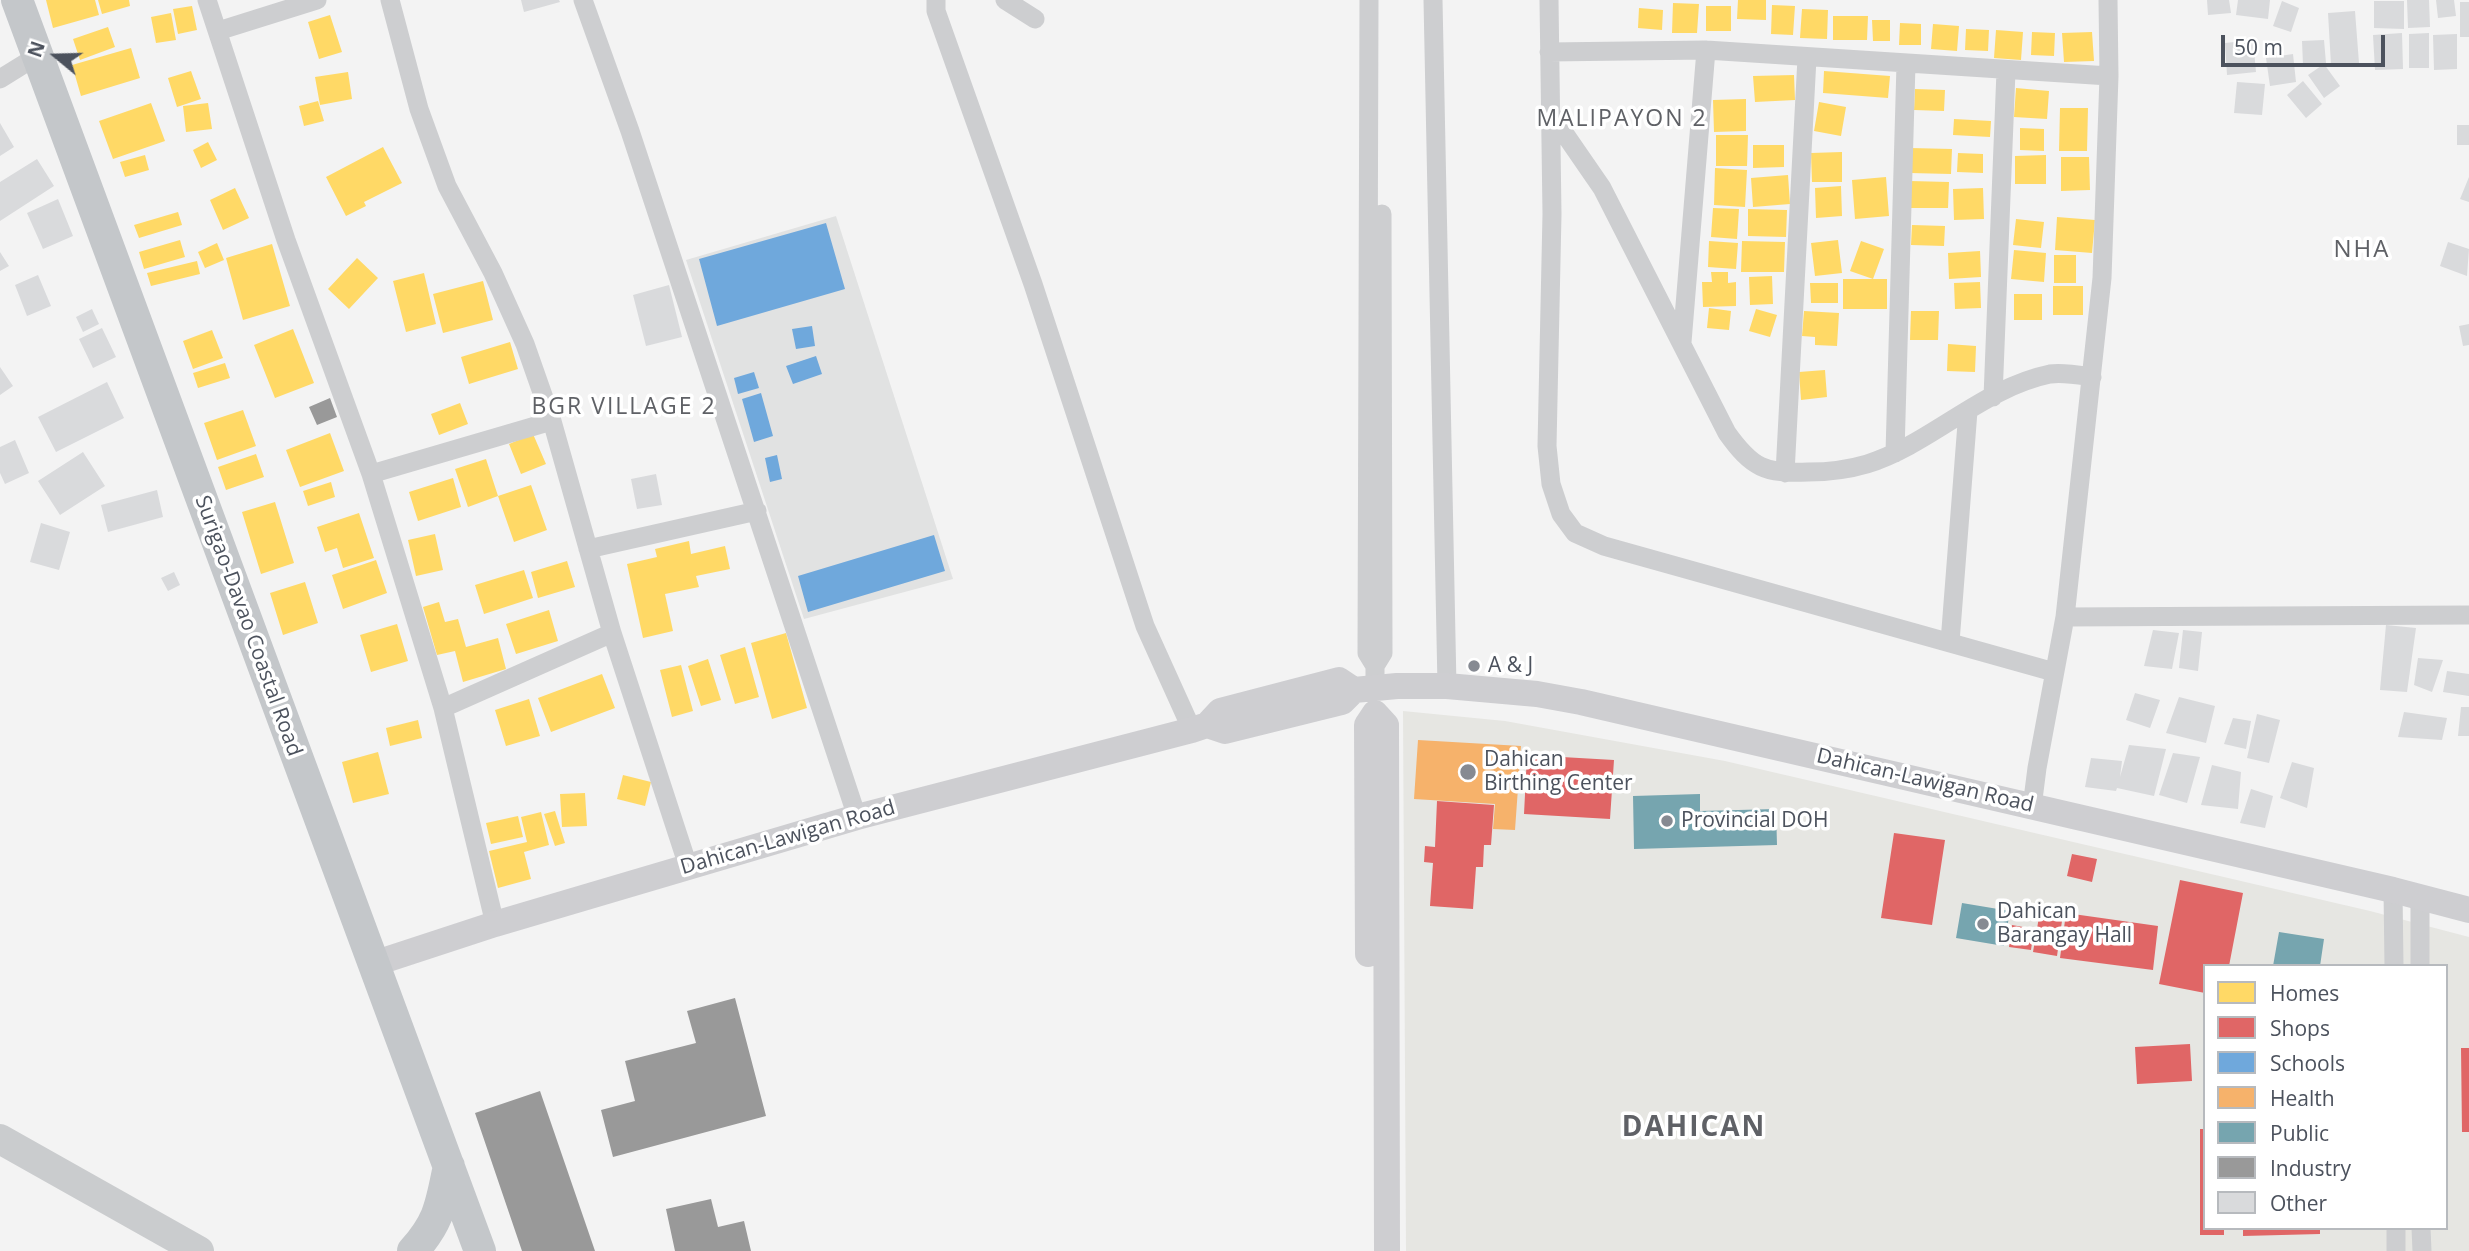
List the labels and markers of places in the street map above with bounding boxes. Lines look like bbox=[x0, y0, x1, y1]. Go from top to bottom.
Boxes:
place label: A & J bbox=[1488, 653, 1533, 679]
marker: A & J bbox=[1466, 658, 1482, 674]
place label: Dahican Birthing Center bbox=[1484, 747, 1633, 797]
marker: Dahican Birthing Center bbox=[1458, 762, 1478, 782]
place label: Provincial DOH bbox=[1681, 808, 1828, 834]
marker: Provincial DOH bbox=[1659, 813, 1675, 829]
place label: Dahican Barangay Hall bbox=[1997, 899, 2132, 949]
marker: Dahican Barangay Hall bbox=[1975, 916, 1991, 932]

